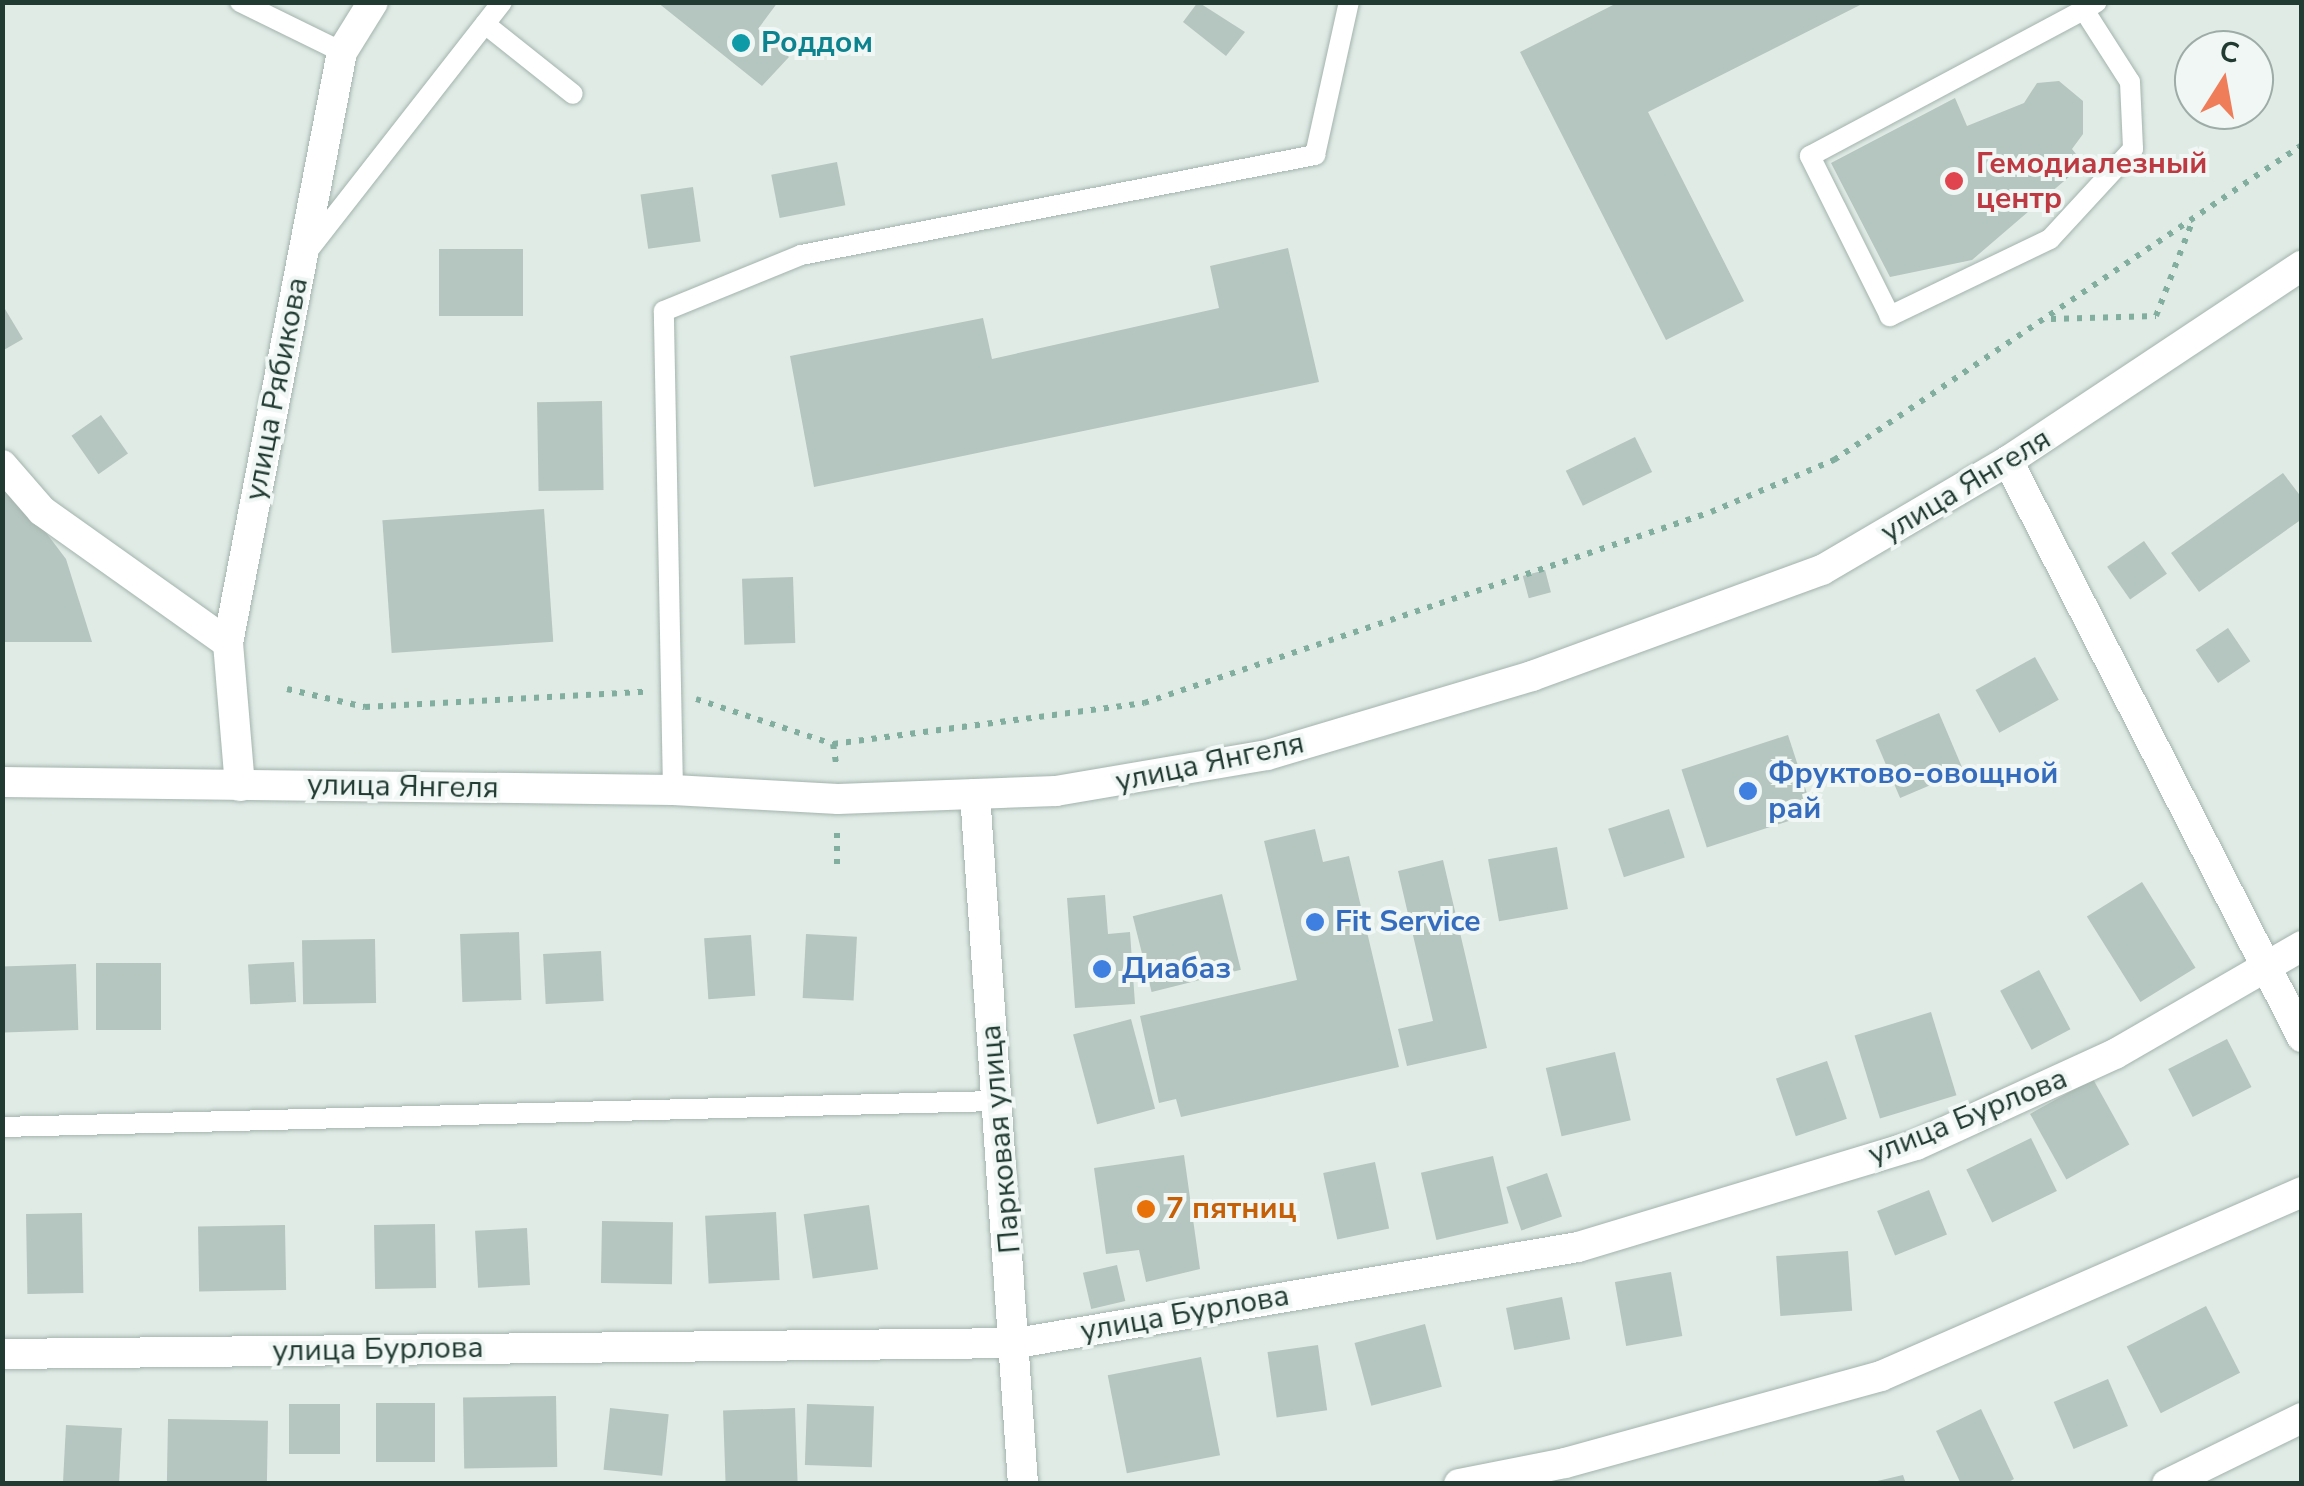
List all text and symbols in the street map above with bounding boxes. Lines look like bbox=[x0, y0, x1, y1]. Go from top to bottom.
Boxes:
place label: Роддом bbox=[761, 25, 873, 61]
north arrow bbox=[2174, 30, 2274, 130]
marker: Роддом bbox=[730, 32, 752, 54]
text: С bbox=[2216, 32, 2242, 73]
place label: Гемодиалезный центр bbox=[1976, 146, 2207, 216]
marker: Гемодиалезный центр bbox=[1941, 168, 1967, 194]
street label: улица Рябикова bbox=[238, 274, 316, 504]
street label: улица Янгеля bbox=[1875, 421, 2057, 551]
street label: улица Янгеля bbox=[1112, 725, 1308, 801]
place label: Фруктово-овощной рай bbox=[1768, 756, 2058, 826]
street label: улица Янгеля bbox=[307, 767, 499, 807]
marker: Фруктово-овощной рай bbox=[1737, 780, 1759, 802]
place label: Fit Service bbox=[1335, 904, 1481, 940]
marker: Fit Service bbox=[1304, 911, 1326, 933]
place label: Диабаз bbox=[1122, 951, 1231, 987]
marker: Диабаз bbox=[1091, 958, 1113, 980]
street label: Парковая улица bbox=[973, 1023, 1029, 1255]
street label: улица Бурлова bbox=[1863, 1061, 2073, 1173]
place label: 7 пятниц bbox=[1166, 1191, 1296, 1227]
marker: 7 пятниц bbox=[1135, 1198, 1157, 1220]
street label: улица Бурлова bbox=[1078, 1278, 1292, 1350]
street label: улица Бурлова bbox=[272, 1330, 484, 1370]

